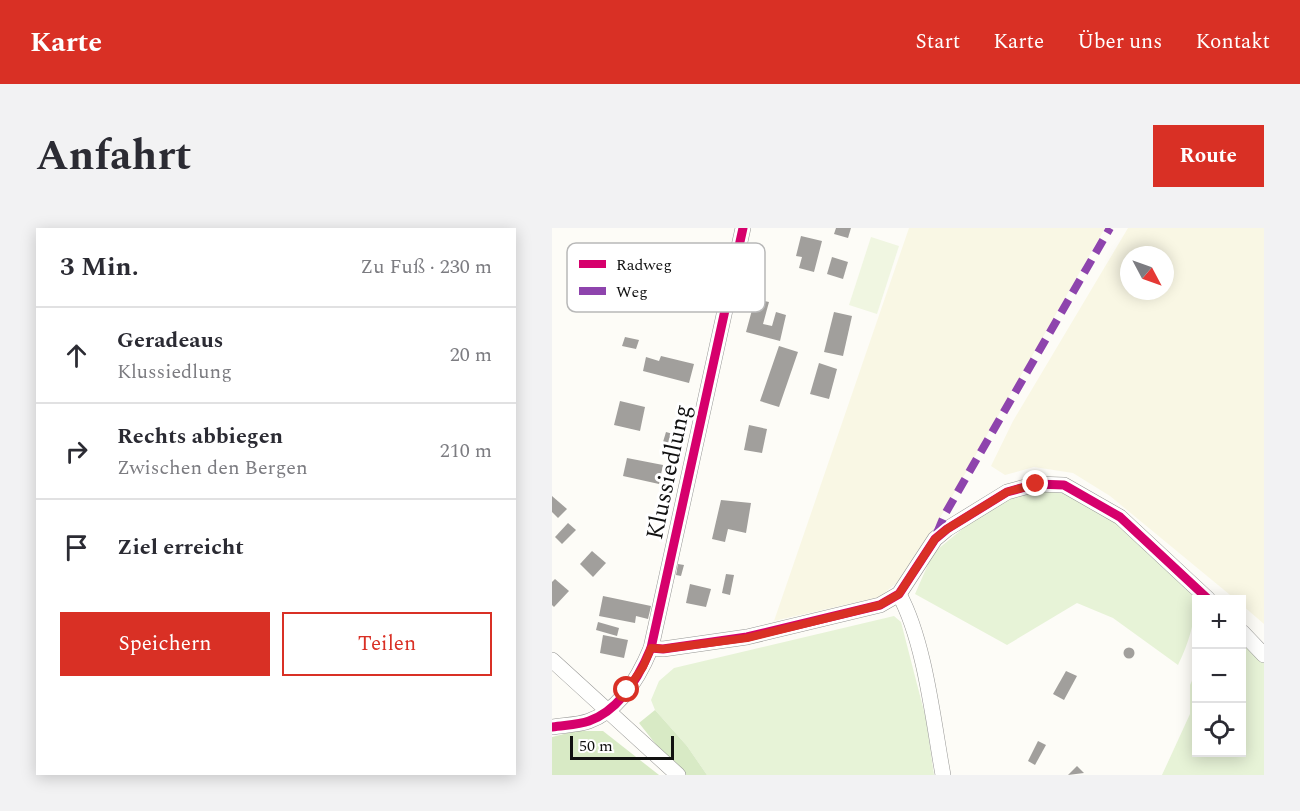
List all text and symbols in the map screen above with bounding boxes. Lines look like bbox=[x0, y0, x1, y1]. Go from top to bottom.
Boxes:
text: Karte bbox=[30, 21, 102, 64]
text: Start bbox=[915, 26, 960, 58]
text: Karte bbox=[993, 26, 1044, 58]
text: Über uns bbox=[1077, 26, 1162, 58]
text: Kontakt bbox=[1195, 26, 1270, 58]
text: Anfahrt bbox=[36, 125, 192, 188]
button: Route bbox=[1153, 125, 1264, 187]
legend bbox=[567, 243, 765, 312]
north arrow bbox=[1120, 246, 1174, 300]
text: 3 Min. bbox=[60, 247, 139, 287]
text: Zu Fuß · 230 m bbox=[360, 252, 492, 282]
text: Radweg bbox=[616, 253, 672, 277]
text: Weg bbox=[616, 280, 648, 304]
text: Geradeaus bbox=[117, 324, 223, 357]
icon: ahead bbox=[60, 339, 93, 372]
text: 20 m bbox=[450, 340, 492, 370]
text: Klussiedlung bbox=[117, 357, 232, 387]
street label: Klussiedlung bbox=[637, 401, 701, 543]
text: Rechts abbiegen bbox=[117, 420, 283, 453]
icon: right bbox=[60, 435, 93, 468]
text: 210 m bbox=[440, 436, 492, 466]
text: Zwischen den Bergen bbox=[117, 453, 308, 483]
route end bbox=[1022, 470, 1048, 496]
icon: arrive bbox=[60, 531, 93, 564]
text: Ziel erreicht bbox=[117, 531, 244, 564]
map controls bbox=[1192, 595, 1246, 757]
button: + bbox=[1192, 595, 1246, 649]
button: Speichern bbox=[60, 612, 270, 676]
button: Teilen bbox=[282, 612, 492, 676]
button: − bbox=[1192, 649, 1246, 703]
route start bbox=[613, 676, 639, 702]
button: locate bbox=[1192, 703, 1246, 757]
scale bar bbox=[570, 733, 674, 760]
text: 50 m bbox=[579, 734, 613, 758]

